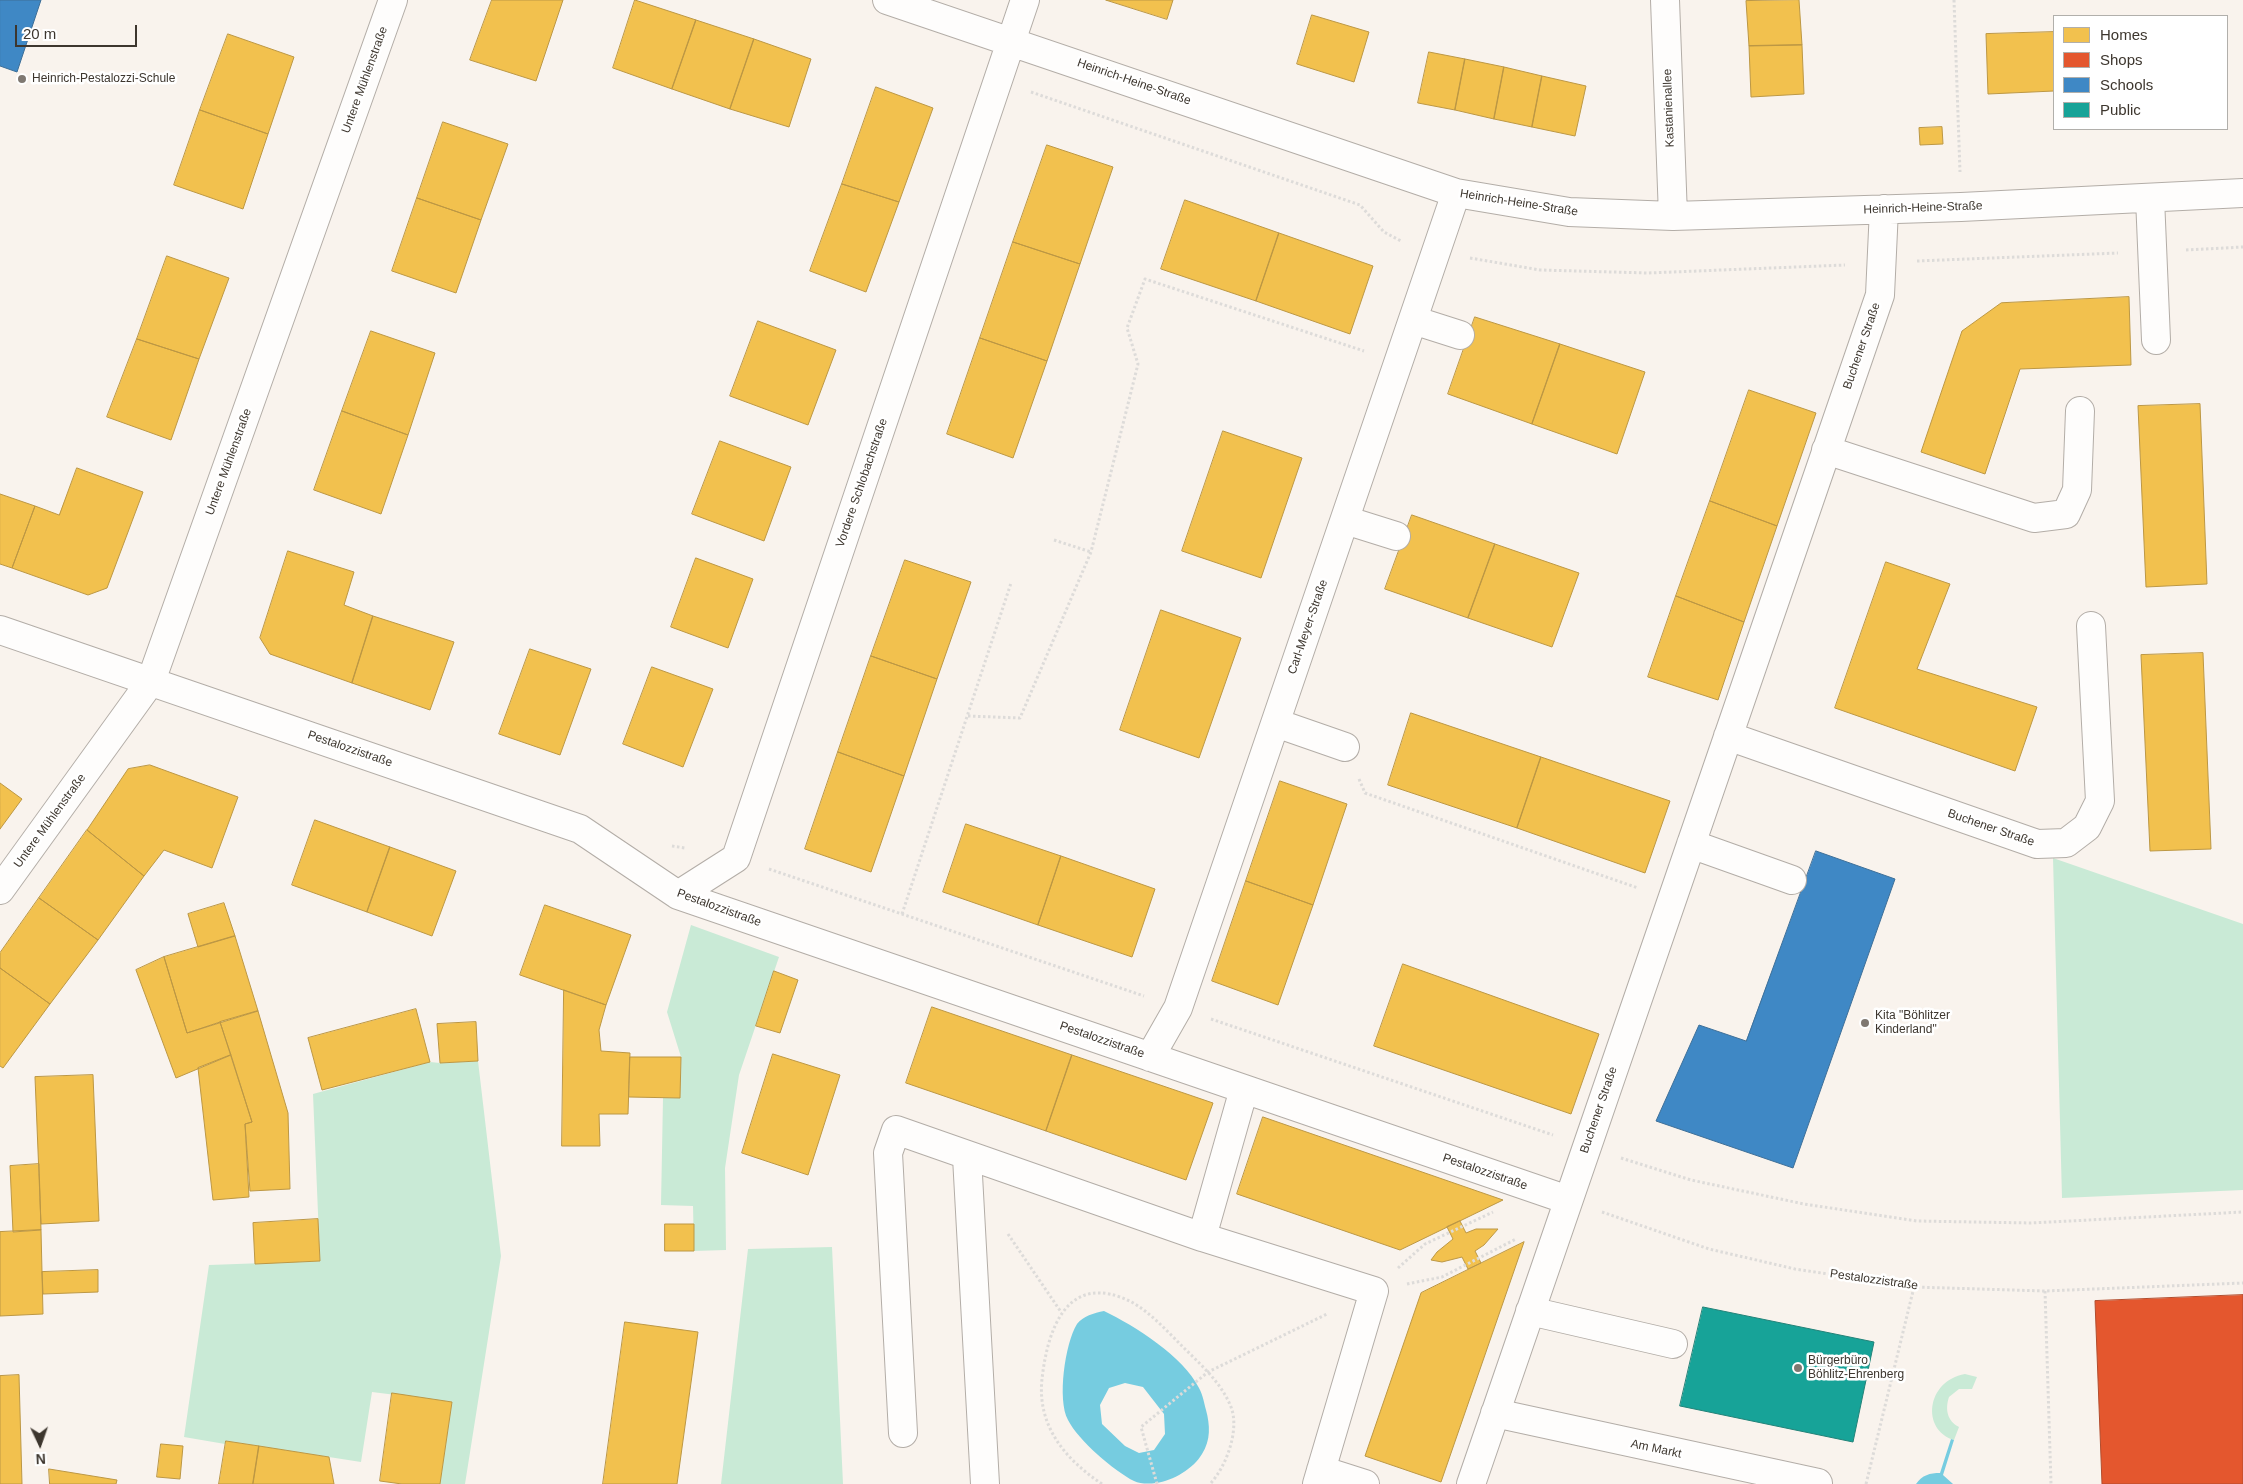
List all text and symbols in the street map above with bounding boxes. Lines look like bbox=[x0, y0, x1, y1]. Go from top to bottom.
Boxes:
scale bar bbox=[18, 15, 140, 47]
legend bbox=[2053, 15, 2228, 130]
text: 20 m bbox=[23, 25, 56, 42]
street label: Untere Mühlenstraße bbox=[339, 25, 391, 135]
text: Homes bbox=[2100, 26, 2148, 43]
text: Shops bbox=[2100, 51, 2143, 68]
street label: Heinrich-Heine-Straße bbox=[1075, 56, 1193, 108]
street label: Kastanienallee bbox=[1660, 68, 1678, 148]
place label: Heinrich-Pestalozzi-Schule bbox=[32, 72, 175, 86]
marker: Heinrich-Pestalozzi-Schule bbox=[16, 73, 28, 85]
text: Schools bbox=[2100, 76, 2153, 93]
text: Public bbox=[2100, 101, 2141, 118]
street label: Heinrich-Heine-Straße bbox=[1459, 187, 1579, 219]
street label: Heinrich-Heine-Straße bbox=[1863, 199, 1983, 217]
street label: Buchener Straße bbox=[1840, 301, 1884, 391]
street label: Untere Mühlenstraße bbox=[203, 407, 255, 517]
street label: Vordere Schlobachstraße bbox=[833, 417, 891, 549]
street label: Carl-Meyer-Straße bbox=[1285, 578, 1331, 676]
street label: Pestalozzistraße bbox=[306, 728, 394, 770]
street label: Untere Mühlenstraße bbox=[11, 771, 89, 871]
street label: Buchener Straße bbox=[1946, 806, 2036, 850]
street label: Pestalozzistraße bbox=[675, 886, 763, 930]
place label: Kita "Böhlitzer Kinderland" bbox=[1875, 1009, 1950, 1037]
marker: Kita "Böhlitzer Kinderland" bbox=[1859, 1017, 1871, 1029]
street label: Pestalozzistraße bbox=[1058, 1019, 1146, 1061]
street label: Buchener Straße bbox=[1577, 1065, 1621, 1155]
street label: Pestalozzistraße bbox=[1441, 1151, 1529, 1193]
street label: Pestalozzistraße bbox=[1829, 1267, 1919, 1293]
place label: Bürgerbüro Böhlitz-Ehrenberg bbox=[1808, 1354, 1904, 1382]
marker: Bürgerbüro Böhlitz-Ehrenberg bbox=[1792, 1362, 1804, 1374]
north arrow bbox=[15, 1419, 65, 1469]
street label: Am Markt bbox=[1629, 1437, 1683, 1461]
text: N bbox=[35, 1451, 46, 1467]

